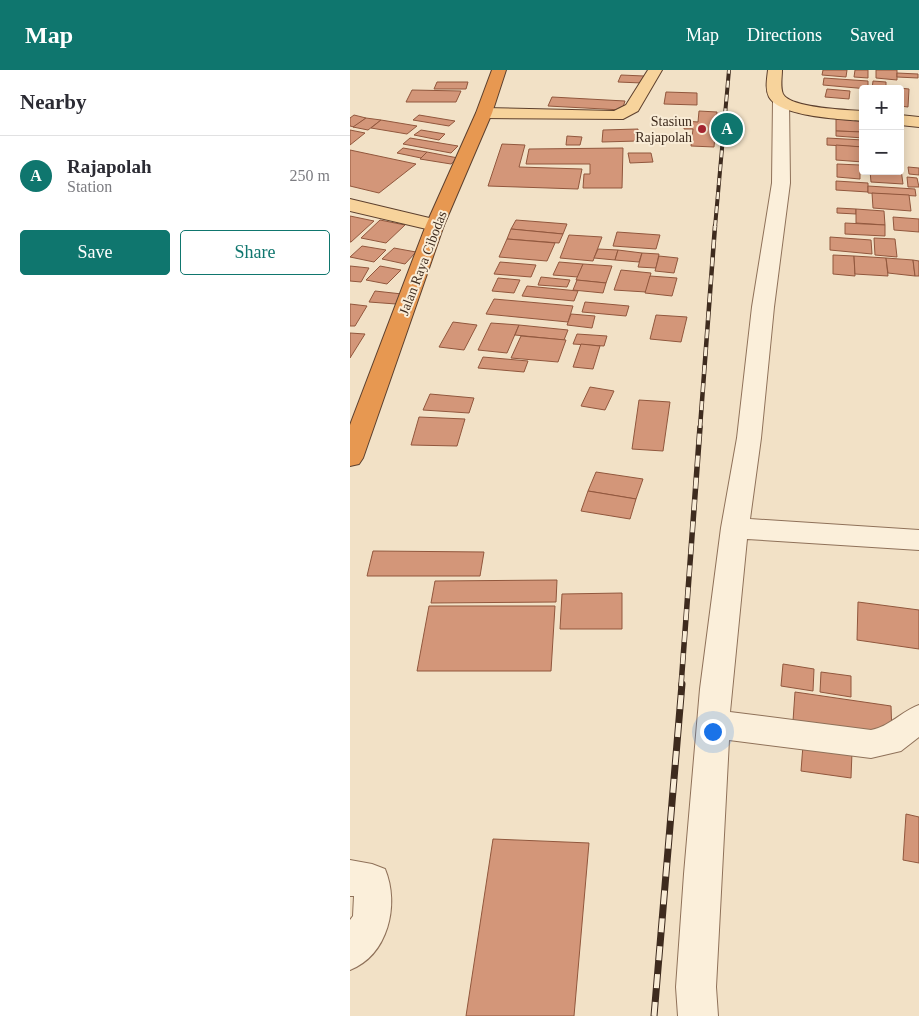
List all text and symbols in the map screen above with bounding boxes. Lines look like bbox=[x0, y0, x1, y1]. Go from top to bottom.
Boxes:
text: Map bbox=[25, 22, 73, 48]
text: Map bbox=[686, 25, 719, 45]
text: Directions bbox=[747, 25, 822, 45]
text: Saved bbox=[850, 25, 894, 45]
map controls bbox=[859, 85, 904, 175]
button: + bbox=[859, 85, 904, 130]
text: Nearby bbox=[20, 90, 87, 114]
pin: A bbox=[711, 110, 743, 148]
place label: Stasiun Rajapolah bbox=[635, 114, 692, 145]
marker: Stasiun Rajapolah bbox=[696, 123, 708, 135]
button: − bbox=[859, 130, 904, 175]
text: Rajapolah bbox=[67, 156, 151, 177]
text: A bbox=[30, 167, 42, 184]
text: 250 m bbox=[290, 167, 330, 184]
text: Station bbox=[67, 178, 112, 195]
street label: Jalan Raya Cibodas bbox=[396, 209, 450, 317]
button: Save bbox=[20, 230, 170, 275]
button: Share bbox=[180, 230, 330, 275]
your location bbox=[700, 719, 726, 745]

